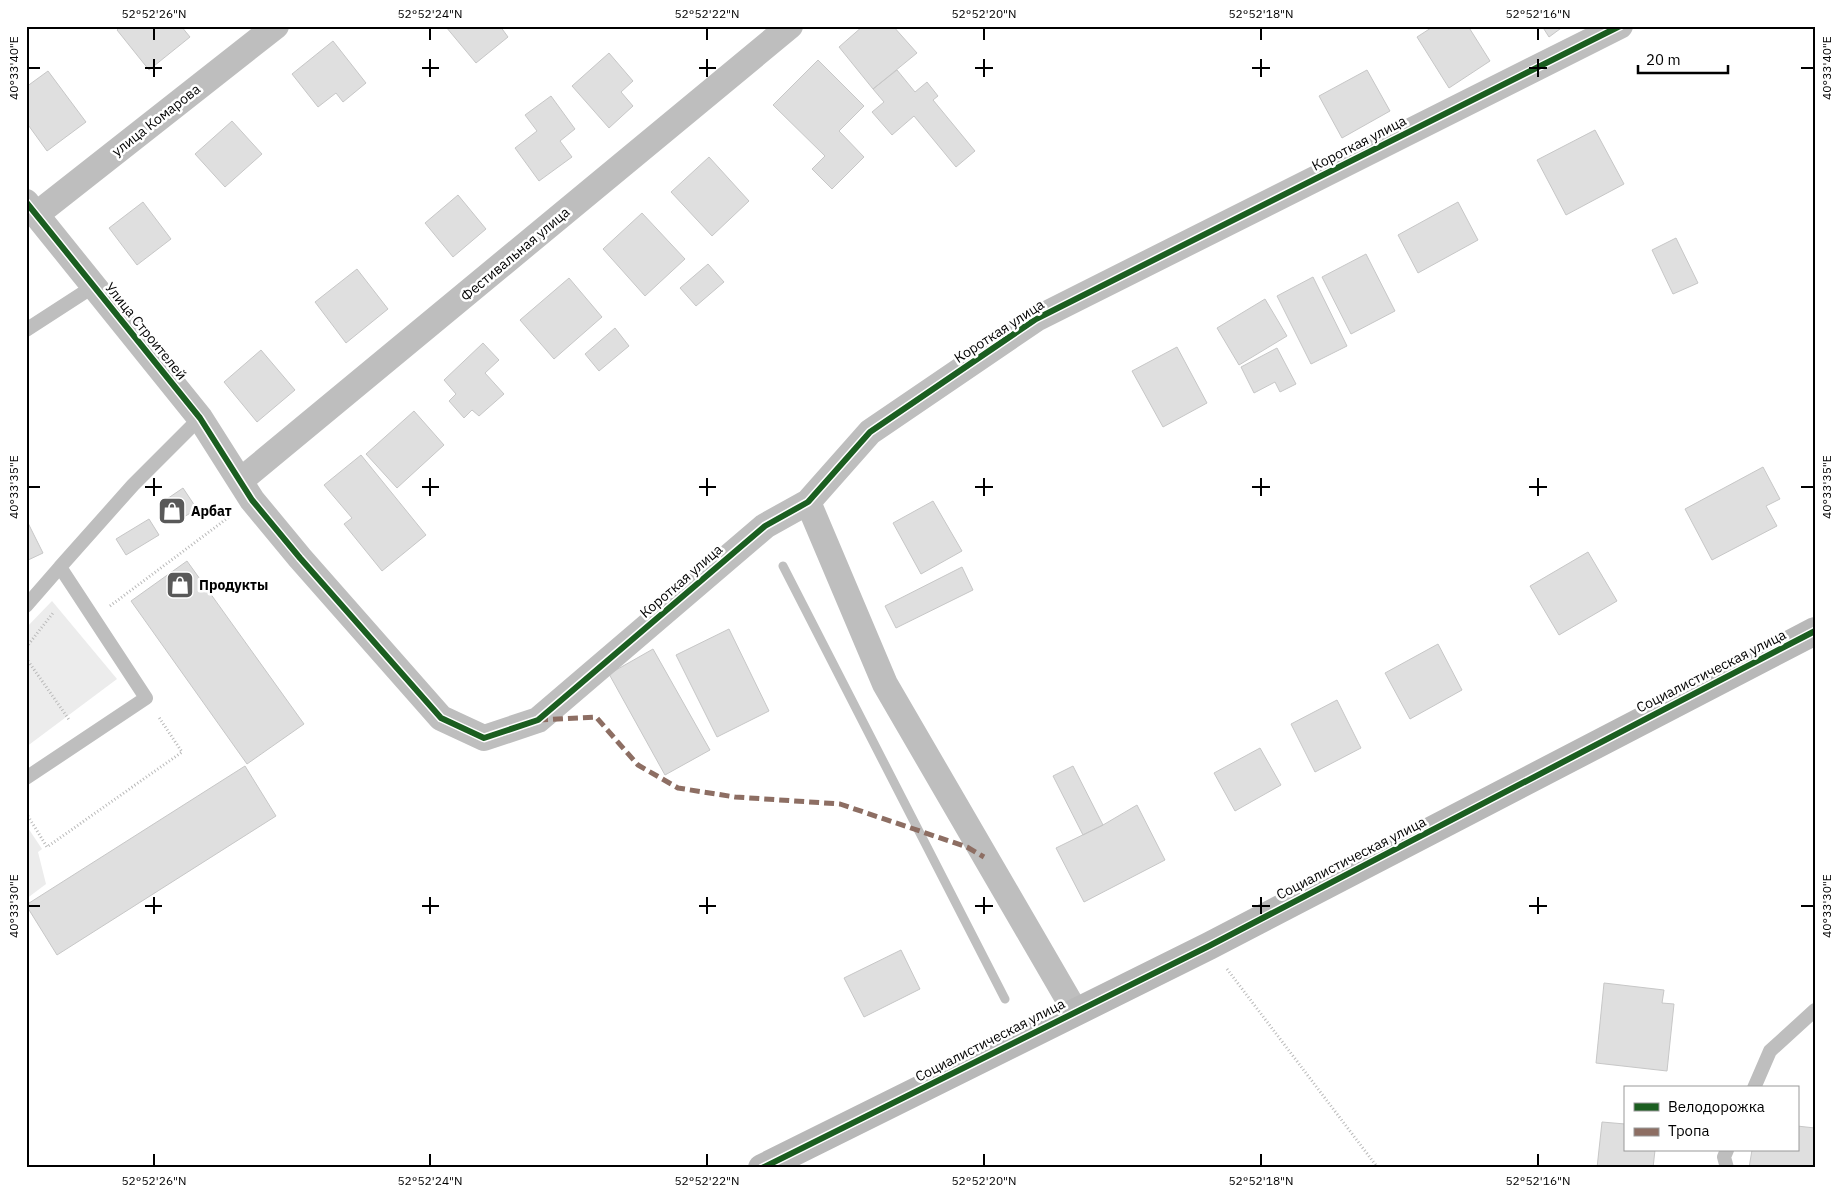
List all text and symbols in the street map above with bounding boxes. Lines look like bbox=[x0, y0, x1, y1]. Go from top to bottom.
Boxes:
text: 52°52'26"N bbox=[121, 6, 187, 21]
text: 52°52'24"N bbox=[397, 6, 463, 21]
text: 52°52'22"N bbox=[674, 6, 740, 21]
text: 52°52'20"N bbox=[951, 6, 1017, 21]
text: 52°52'18"N bbox=[1228, 6, 1294, 21]
text: 52°52'16"N bbox=[1505, 6, 1571, 21]
text: 40°33'40"E bbox=[6, 36, 21, 100]
text: 40°33'40"E bbox=[1819, 36, 1834, 100]
scale bar bbox=[1638, 42, 1728, 74]
text: 20 m bbox=[1646, 50, 1681, 69]
street label: улица Комарова bbox=[108, 80, 204, 160]
street label: Короткая улица bbox=[1309, 111, 1410, 175]
street label: Фестивальная улица bbox=[457, 203, 574, 305]
street label: Улица Строителей bbox=[101, 279, 191, 383]
street label: Короткая улица bbox=[951, 295, 1048, 367]
text: 40°33'35"E bbox=[6, 455, 21, 519]
text: 40°33'35"E bbox=[1819, 455, 1834, 519]
shop icon: Арбат bbox=[157, 496, 187, 526]
place label: Арбат bbox=[191, 502, 232, 520]
street label: Короткая улица bbox=[636, 540, 726, 622]
shop icon: Продукты bbox=[165, 570, 195, 600]
place label: Продукты bbox=[199, 576, 268, 594]
street label: Социалистическая улица bbox=[1633, 625, 1789, 717]
street label: Социалистическая улица bbox=[1273, 812, 1429, 904]
text: 40°33'30"E bbox=[6, 874, 21, 938]
text: 40°33'30"E bbox=[1819, 874, 1834, 938]
street label: Социалистическая улица bbox=[912, 994, 1068, 1086]
legend bbox=[1624, 1086, 1798, 1152]
text: Велодорожка bbox=[1668, 1097, 1765, 1116]
text: Тропа bbox=[1668, 1121, 1710, 1140]
text: 52°52'26"N bbox=[121, 1173, 187, 1188]
text: 52°52'24"N bbox=[397, 1173, 463, 1188]
text: 52°52'22"N bbox=[674, 1173, 740, 1188]
text: 52°52'20"N bbox=[951, 1173, 1017, 1188]
text: 52°52'18"N bbox=[1228, 1173, 1294, 1188]
text: 52°52'16"N bbox=[1505, 1173, 1571, 1188]

